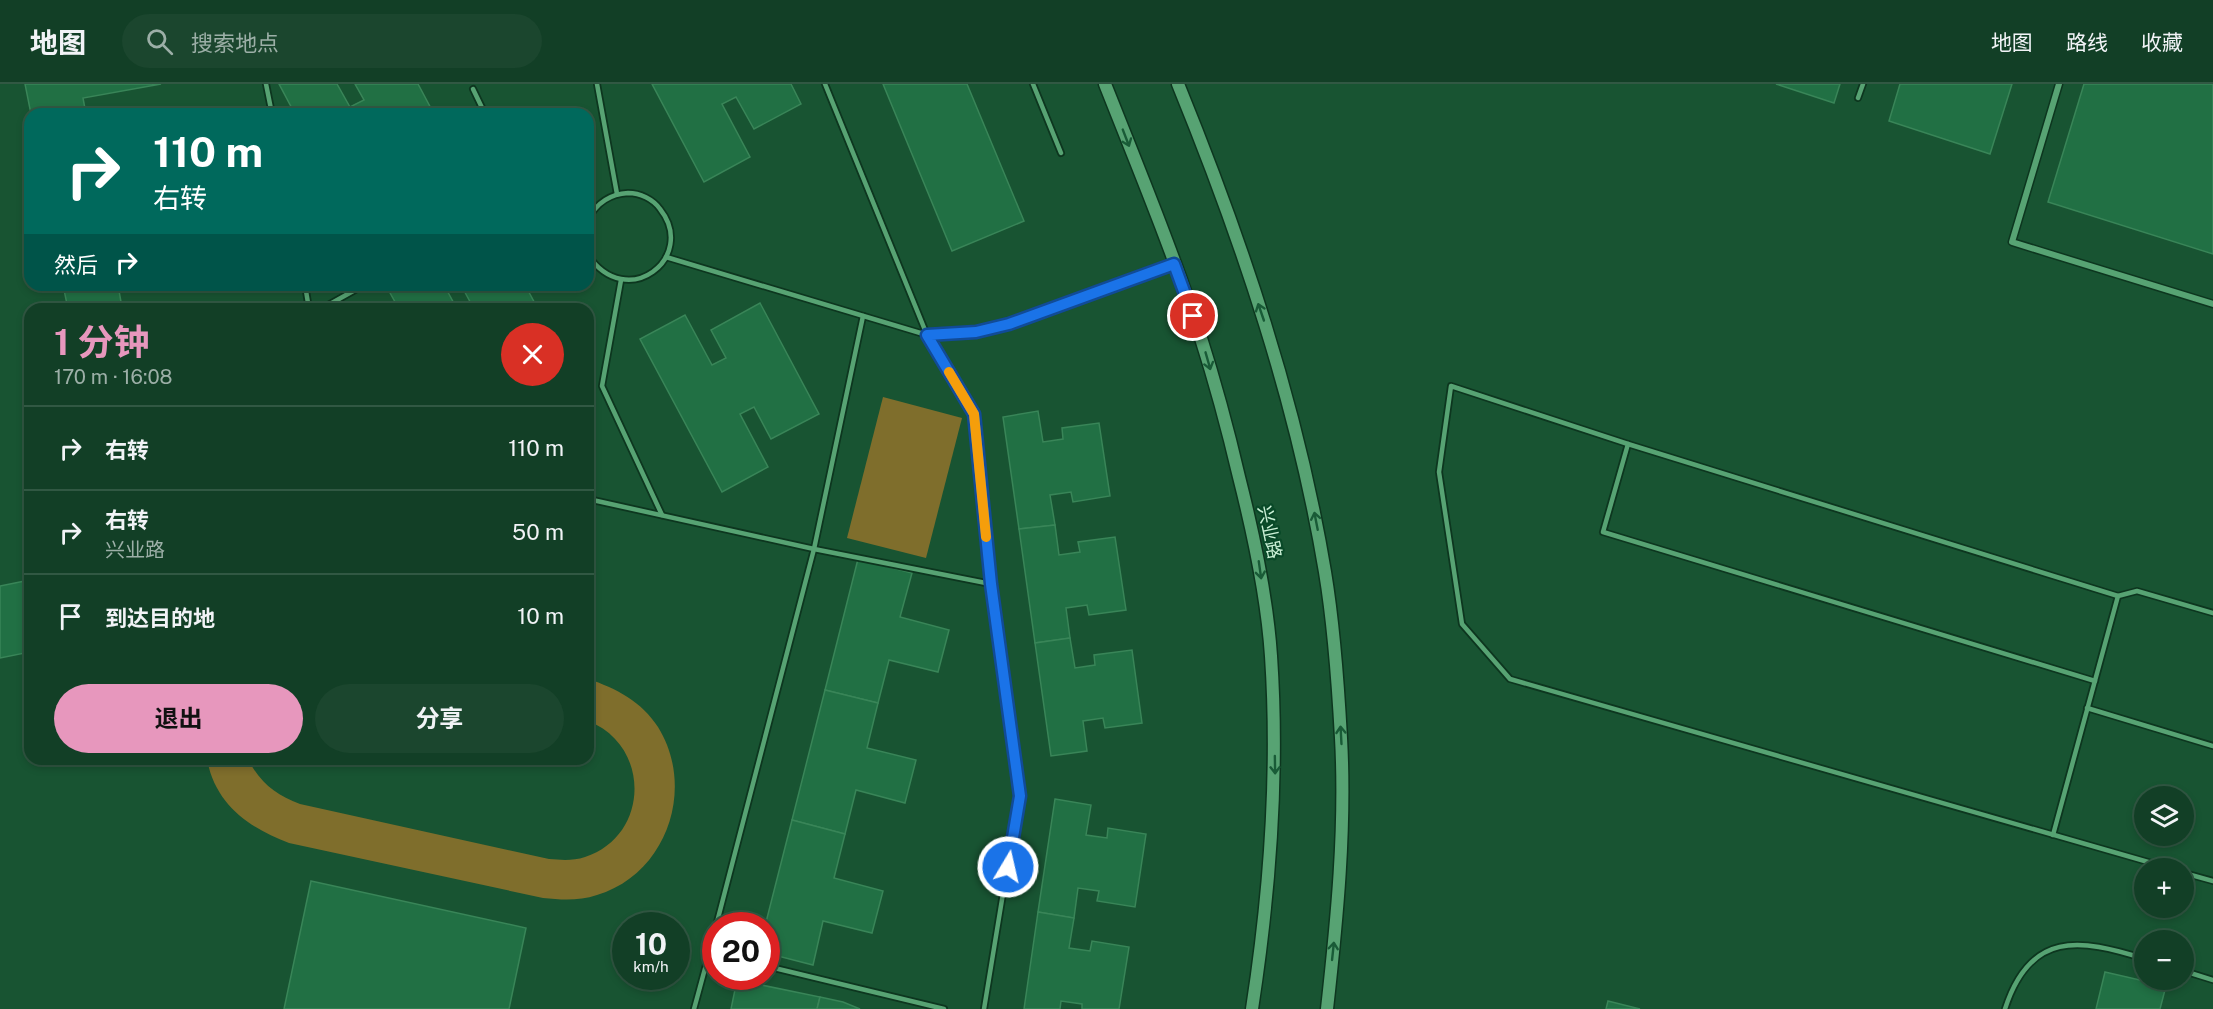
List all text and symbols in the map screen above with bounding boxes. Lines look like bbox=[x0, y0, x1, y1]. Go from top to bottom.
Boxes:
search box bbox=[122, 14, 542, 68]
icon: search bbox=[143, 25, 176, 58]
text: 地图 bbox=[30, 26, 86, 59]
text: 搜索地点 bbox=[191, 30, 279, 56]
text: 地图 bbox=[1991, 30, 2033, 55]
text: 路线 bbox=[2066, 30, 2108, 55]
text: 收藏 bbox=[2141, 30, 2183, 55]
text: 110 m bbox=[153, 127, 263, 176]
one-way arrow bbox=[1122, 129, 1133, 147]
icon: right bbox=[54, 132, 132, 210]
text: 右转 bbox=[153, 182, 207, 214]
icon: right bbox=[110, 246, 143, 279]
text: 然后 bbox=[54, 252, 98, 278]
pin bbox=[1167, 290, 1218, 341]
icon: arrive bbox=[1176, 299, 1209, 332]
one-way arrow bbox=[1255, 303, 1266, 322]
text: 1 分钟 bbox=[54, 321, 150, 363]
button: close bbox=[501, 323, 564, 386]
one-way arrow bbox=[1203, 351, 1214, 370]
text: 170 m · 16:08 bbox=[54, 365, 173, 389]
icon: right bbox=[54, 432, 87, 465]
text: 110 m bbox=[508, 435, 564, 461]
text: 右转 bbox=[105, 437, 149, 463]
street label: 兴业路 bbox=[1254, 503, 1286, 561]
text: 右转 bbox=[105, 507, 149, 533]
one-way arrow bbox=[1310, 511, 1321, 531]
icon: right bbox=[54, 516, 87, 549]
text: 50 m bbox=[512, 519, 564, 545]
text: 兴业路 bbox=[105, 538, 165, 562]
one-way arrow bbox=[1254, 560, 1265, 580]
icon: arrive bbox=[54, 600, 87, 633]
text: 10 m bbox=[517, 603, 564, 629]
text: 到达目的地 bbox=[105, 605, 215, 631]
button: 退出 bbox=[54, 684, 303, 753]
button: 分享 bbox=[315, 684, 564, 753]
one-way arrow bbox=[1335, 726, 1346, 746]
one-way arrow bbox=[1269, 754, 1281, 774]
map controls bbox=[2134, 786, 2194, 990]
button: layers bbox=[2134, 786, 2194, 846]
position arrow bbox=[976, 835, 1040, 899]
button: + bbox=[2134, 858, 2194, 918]
speed limit sign: 20 bbox=[702, 912, 780, 990]
text: 10 bbox=[635, 926, 667, 962]
button: − bbox=[2134, 930, 2194, 990]
one-way arrow bbox=[1328, 941, 1339, 961]
text: km/h bbox=[633, 958, 669, 975]

